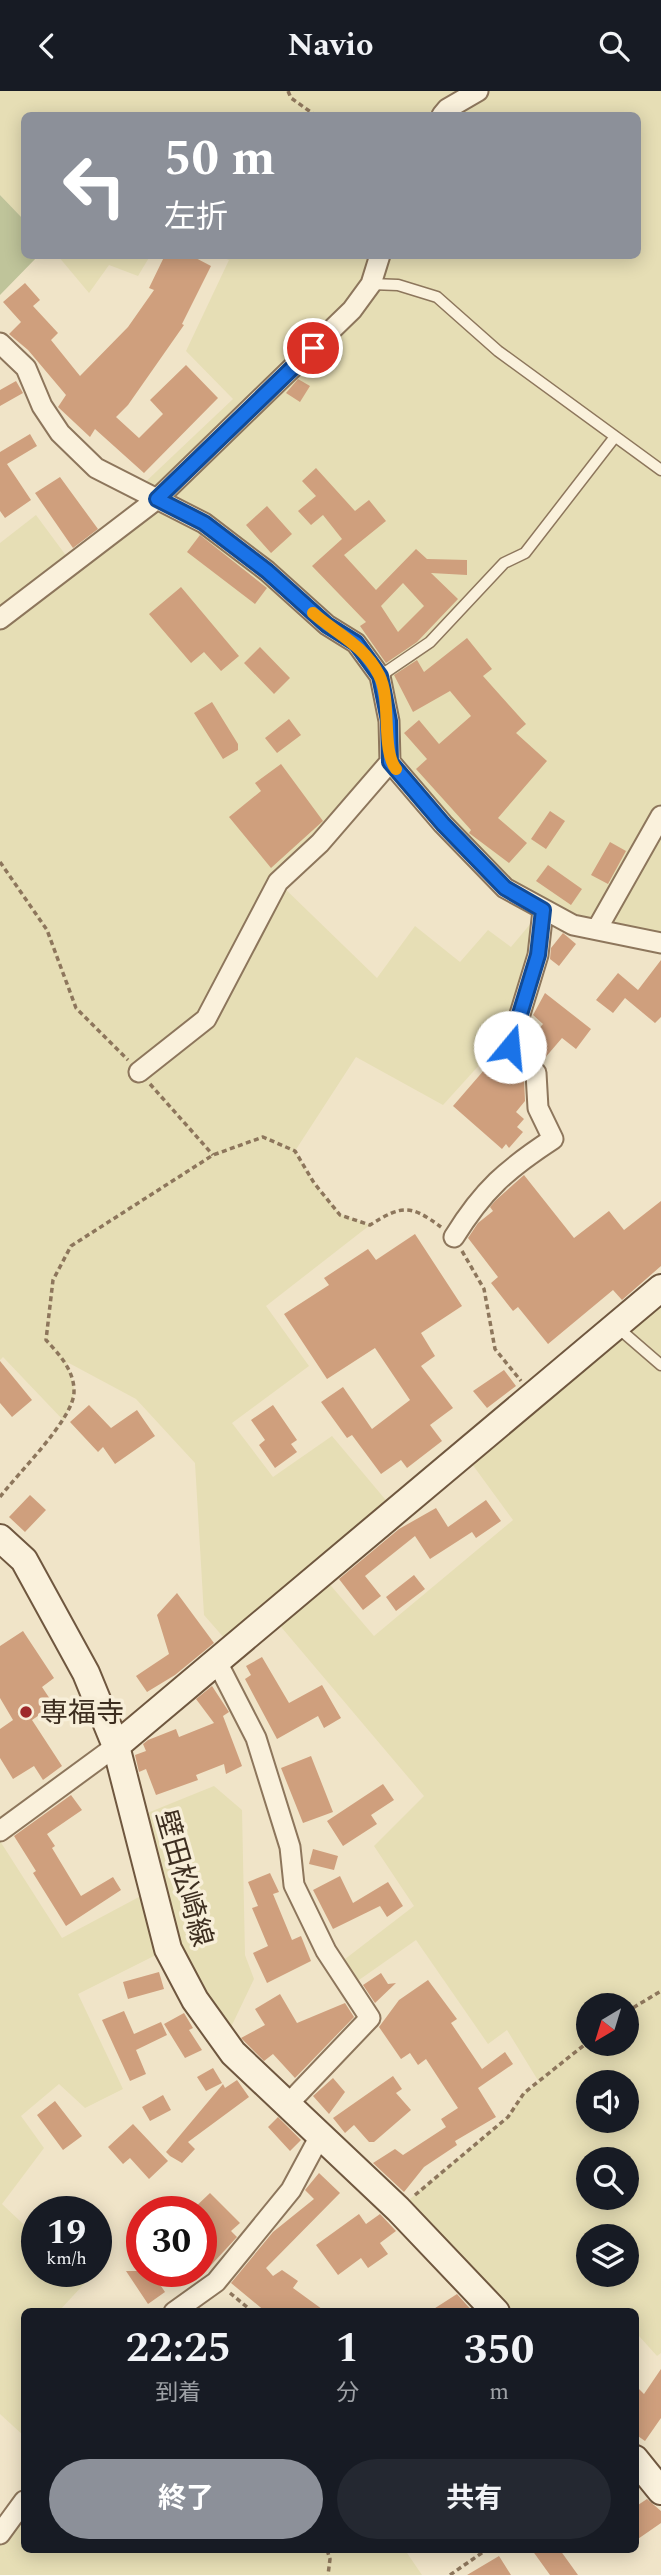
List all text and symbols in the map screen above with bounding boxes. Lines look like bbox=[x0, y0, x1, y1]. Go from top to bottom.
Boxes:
text: Navio bbox=[287, 21, 374, 70]
icon: back bbox=[28, 27, 66, 65]
icon: search bbox=[595, 27, 633, 65]
text: 50 m bbox=[164, 122, 275, 197]
icon: left bbox=[49, 140, 140, 231]
text: 左折 bbox=[164, 193, 228, 242]
pin bbox=[283, 318, 343, 378]
icon: arrive bbox=[294, 329, 332, 367]
position arrow bbox=[473, 1010, 547, 1084]
place label: 専福寺 bbox=[40, 1692, 124, 1735]
marker: 専福寺 bbox=[18, 1704, 34, 1720]
street label: 壁田松崎線 bbox=[144, 1805, 224, 1952]
north arrow bbox=[576, 1993, 639, 2056]
map controls bbox=[576, 1993, 639, 2287]
button: sound bbox=[576, 2070, 639, 2133]
button: search bbox=[576, 2147, 639, 2210]
speed limit sign: 30 bbox=[126, 2196, 217, 2287]
text: 19 bbox=[47, 2206, 86, 2259]
button: layers bbox=[576, 2224, 639, 2287]
text: km/h bbox=[46, 2245, 87, 2272]
text: 22:25 bbox=[126, 2317, 231, 2380]
text: 1 bbox=[336, 2317, 359, 2380]
text: 350 bbox=[464, 2319, 534, 2382]
text: m bbox=[489, 2375, 509, 2410]
text: 到着 bbox=[155, 2376, 201, 2411]
text: 分 bbox=[336, 2376, 359, 2411]
button: 終了 bbox=[49, 2459, 323, 2539]
button: 共有 bbox=[337, 2459, 611, 2539]

